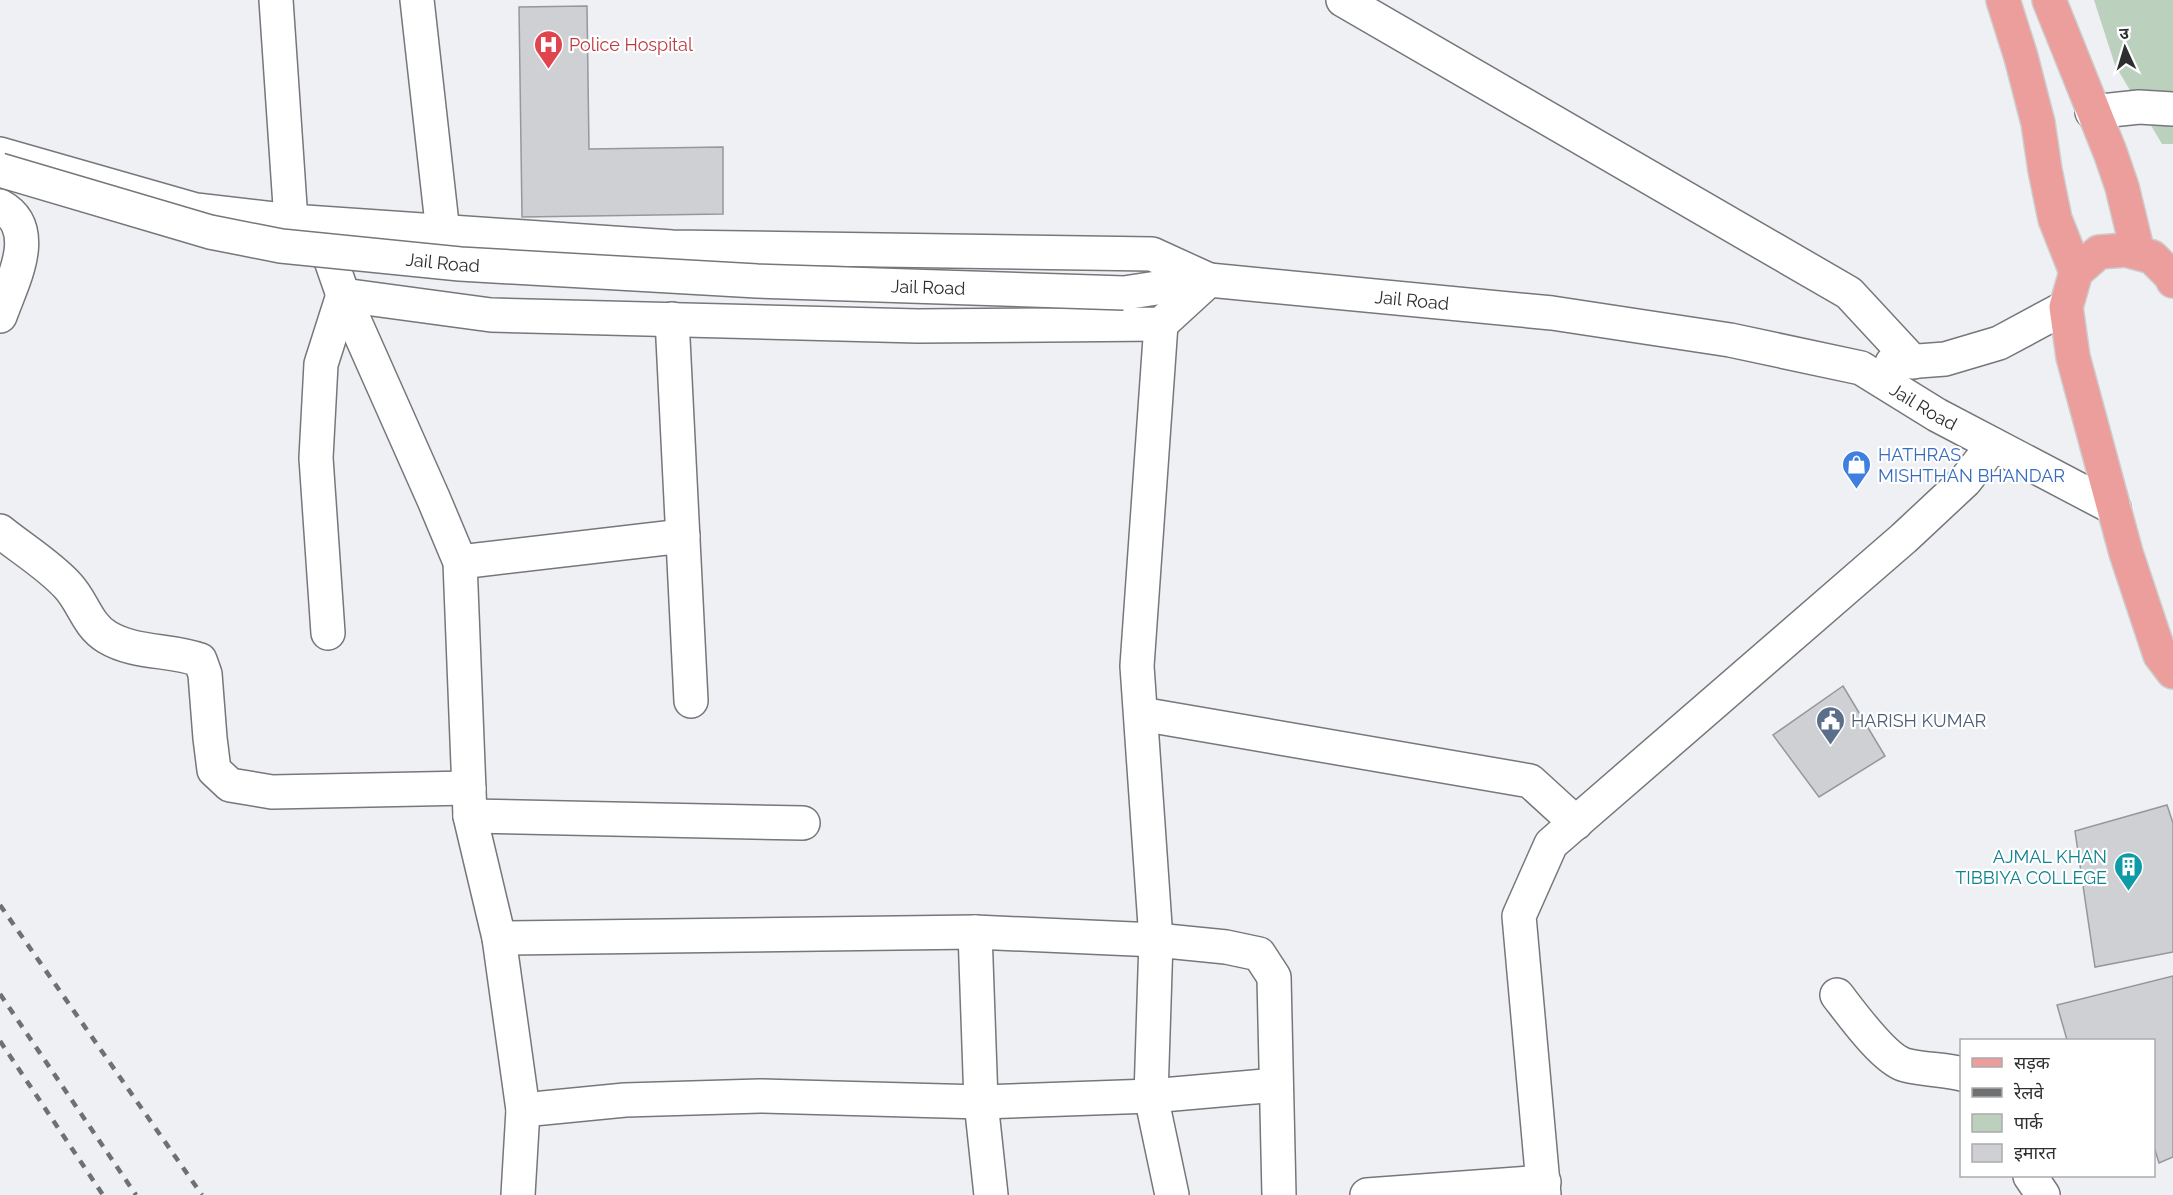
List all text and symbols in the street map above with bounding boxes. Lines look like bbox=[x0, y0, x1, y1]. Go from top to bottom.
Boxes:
north arrow bbox=[2095, 18, 2155, 78]
text: उ bbox=[2119, 24, 2130, 43]
hospital icon: Police Hospital bbox=[532, 28, 564, 70]
place label: Police Hospital bbox=[569, 34, 693, 55]
street label: Jail Road bbox=[405, 248, 481, 276]
street label: Jail Road bbox=[891, 275, 966, 298]
street label: Jail Road bbox=[1374, 286, 1450, 314]
street label: Jail Road bbox=[1886, 378, 1961, 434]
place label: HATHRAS MISHTHAN BHANDAR bbox=[1878, 444, 2065, 486]
shop icon: HATHRAS MISHTHAN BHANDAR bbox=[1841, 448, 1873, 490]
public building icon: HARISH KUMAR bbox=[1814, 704, 1846, 746]
place label: HARISH KUMAR bbox=[1851, 710, 1987, 731]
place label: AJMAL KHAN TIBBIYA COLLEGE bbox=[1955, 846, 2107, 888]
building icon: AJMAL KHAN TIBBIYA COLLEGE bbox=[2112, 850, 2144, 892]
legend bbox=[1960, 1039, 2155, 1177]
text: सड़क bbox=[2014, 1052, 2051, 1073]
text: रेलवे bbox=[2013, 1082, 2045, 1103]
text: पार्क bbox=[2014, 1112, 2044, 1133]
text: इमारत bbox=[2014, 1142, 2057, 1163]

